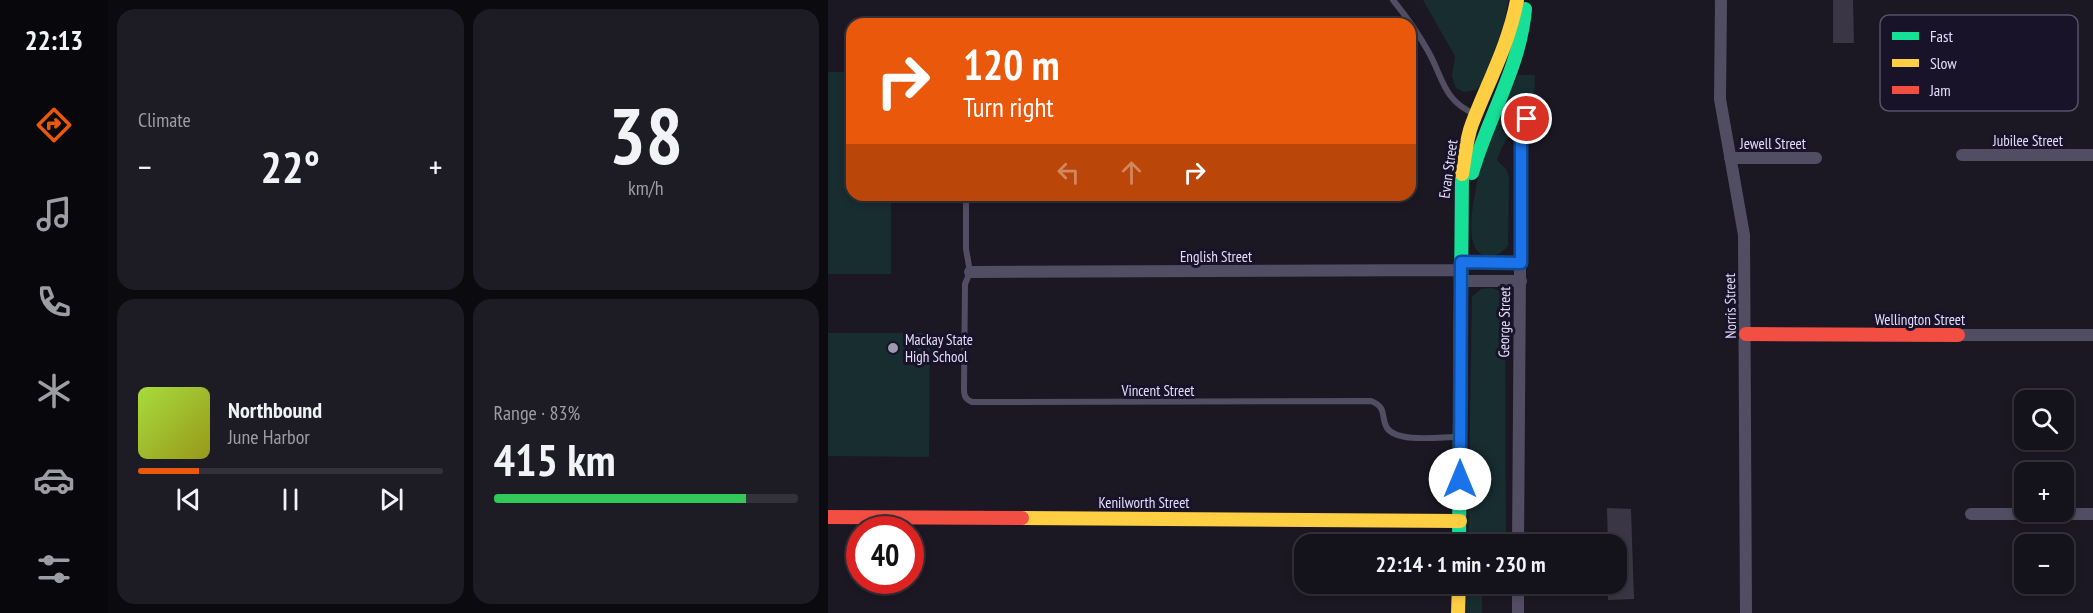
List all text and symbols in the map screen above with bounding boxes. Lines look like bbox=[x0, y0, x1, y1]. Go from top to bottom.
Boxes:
legend bbox=[1880, 15, 2078, 111]
text: 22:13 bbox=[25, 23, 83, 57]
text: Fast bbox=[1930, 26, 1953, 46]
text: 120 m bbox=[963, 37, 1060, 92]
icon: right bbox=[864, 42, 942, 120]
text: Slow bbox=[1930, 53, 1957, 73]
text: Jam bbox=[1929, 80, 1951, 100]
text: 38 bbox=[608, 85, 683, 186]
text: Turn right bbox=[963, 90, 1054, 124]
pin bbox=[1501, 93, 1552, 144]
icon: arrive bbox=[1510, 102, 1543, 135]
icon: directions bbox=[33, 104, 75, 146]
text: Climate bbox=[138, 107, 191, 133]
street label: Jubilee Street bbox=[1992, 131, 2063, 150]
street label: Jewell Street bbox=[1739, 134, 1806, 153]
text: 22° bbox=[261, 137, 320, 195]
street label: Evan Street bbox=[1434, 138, 1462, 200]
text: − bbox=[138, 145, 152, 188]
text: + bbox=[429, 145, 443, 188]
icon: left bbox=[1052, 156, 1085, 189]
icon: ahead bbox=[1115, 156, 1148, 189]
icon: right bbox=[1178, 156, 1211, 189]
text: km/h bbox=[628, 175, 663, 201]
icon: music bbox=[33, 193, 75, 235]
street label: English Street bbox=[1180, 247, 1252, 266]
street label: Norris Street bbox=[1720, 273, 1740, 339]
icon: phone bbox=[33, 281, 75, 323]
street label: George Street bbox=[1494, 286, 1514, 358]
street label: Wellington Street bbox=[1875, 310, 1965, 329]
place label: Mackay State High School bbox=[905, 330, 973, 366]
marker: Mackay State High School bbox=[886, 341, 900, 355]
icon: climate bbox=[33, 370, 75, 412]
street label: Vincent Street bbox=[1120, 381, 1195, 400]
map controls bbox=[2014, 390, 2074, 594]
button: search bbox=[2014, 390, 2074, 450]
text: Northbound bbox=[228, 396, 322, 424]
text: Range · 83% bbox=[494, 400, 580, 426]
text: June Harbor bbox=[228, 424, 310, 450]
text: 415 km bbox=[494, 430, 616, 488]
position arrow bbox=[1428, 447, 1492, 511]
icon: car bbox=[33, 459, 75, 501]
button: + bbox=[2014, 462, 2074, 522]
icon: previous bbox=[172, 483, 205, 516]
icon: pause bbox=[274, 483, 307, 516]
icon: next bbox=[375, 483, 408, 516]
street label: Kenilworth Street bbox=[1099, 493, 1189, 512]
speed limit sign: 40 bbox=[846, 516, 924, 594]
button: − bbox=[2014, 534, 2074, 594]
icon: filters bbox=[33, 548, 75, 590]
text: 22:14 · 1 min · 230 m bbox=[1375, 550, 1546, 578]

